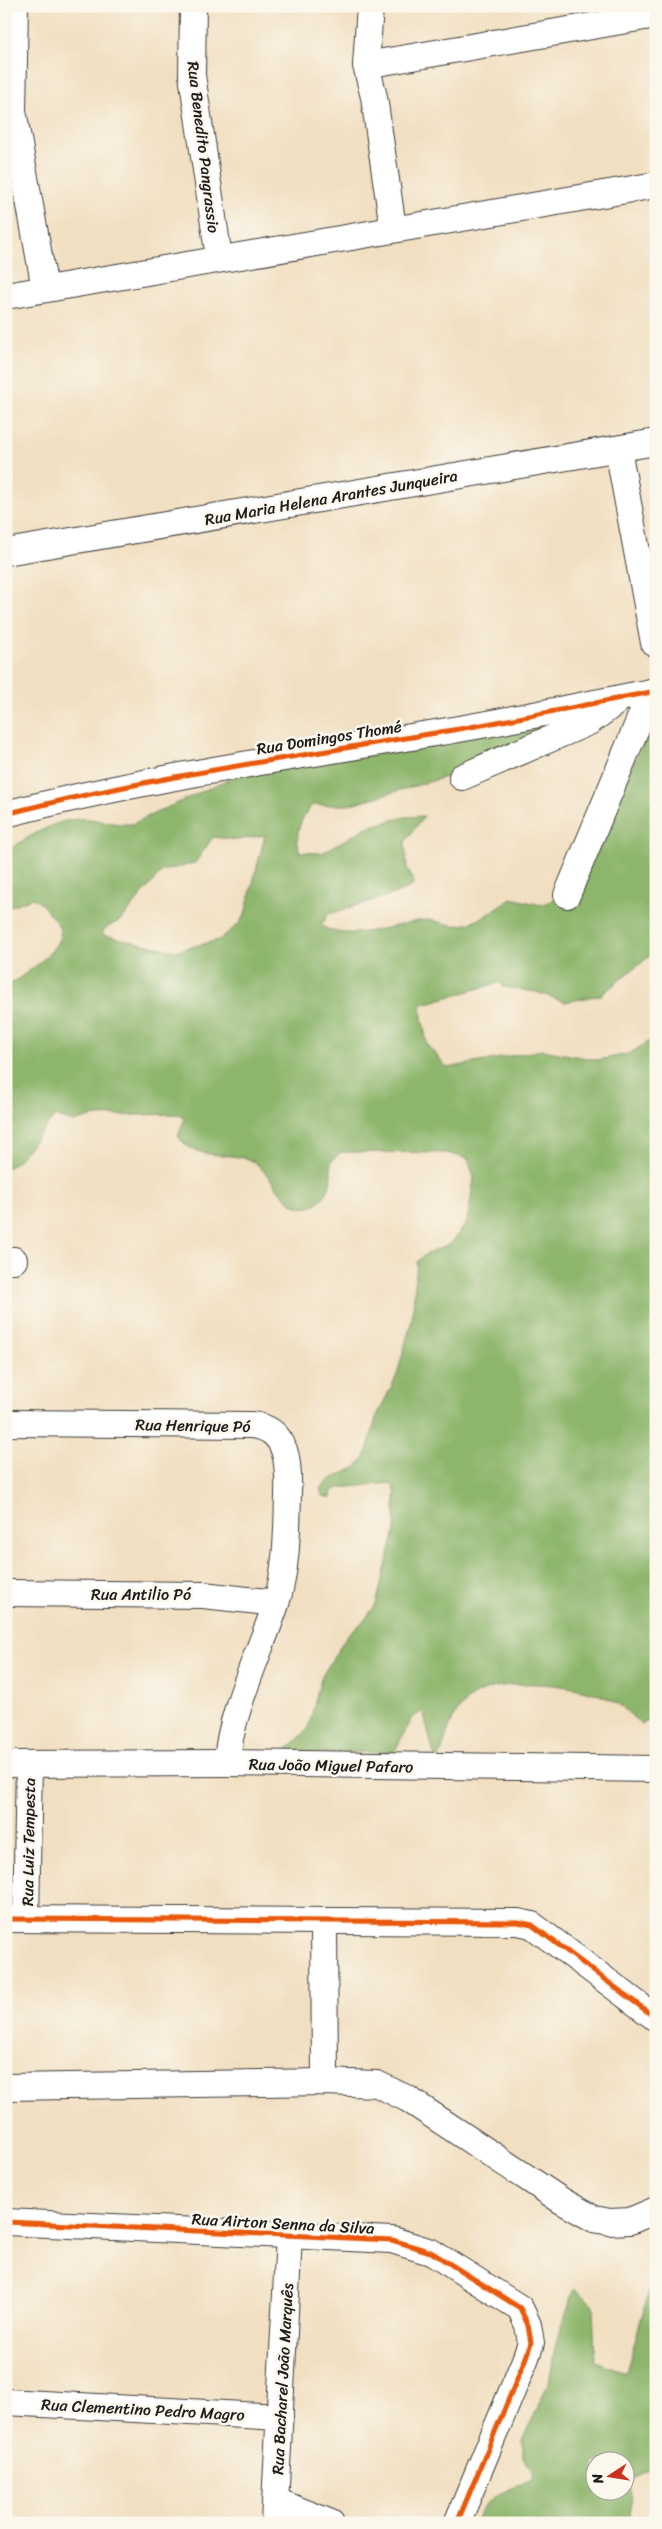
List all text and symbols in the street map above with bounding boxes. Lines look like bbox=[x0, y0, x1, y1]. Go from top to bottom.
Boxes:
street label: Rua Benedito Pangrassio bbox=[179, 59, 228, 235]
street label: Rua Maria Helena Arantes Junqueira bbox=[202, 461, 460, 534]
street label: Rua Domingos Thomé bbox=[254, 712, 404, 763]
street label: Rua Henrique Pó bbox=[135, 1410, 252, 1441]
street label: Rua Antilio Pó bbox=[91, 1580, 192, 1609]
street label: Rua João Miguel Pafaro bbox=[248, 1750, 414, 1781]
street label: Rua Luiz Tempesta bbox=[13, 1778, 44, 1906]
street label: Rua Airton Senna da Silva bbox=[191, 2204, 375, 2243]
street label: Rua Bacharel João Marquês bbox=[263, 2282, 302, 2476]
street label: Rua Clementino Pedro Magro bbox=[40, 2390, 245, 2429]
north arrow bbox=[584, 2452, 634, 2502]
text: N bbox=[584, 2471, 611, 2487]

